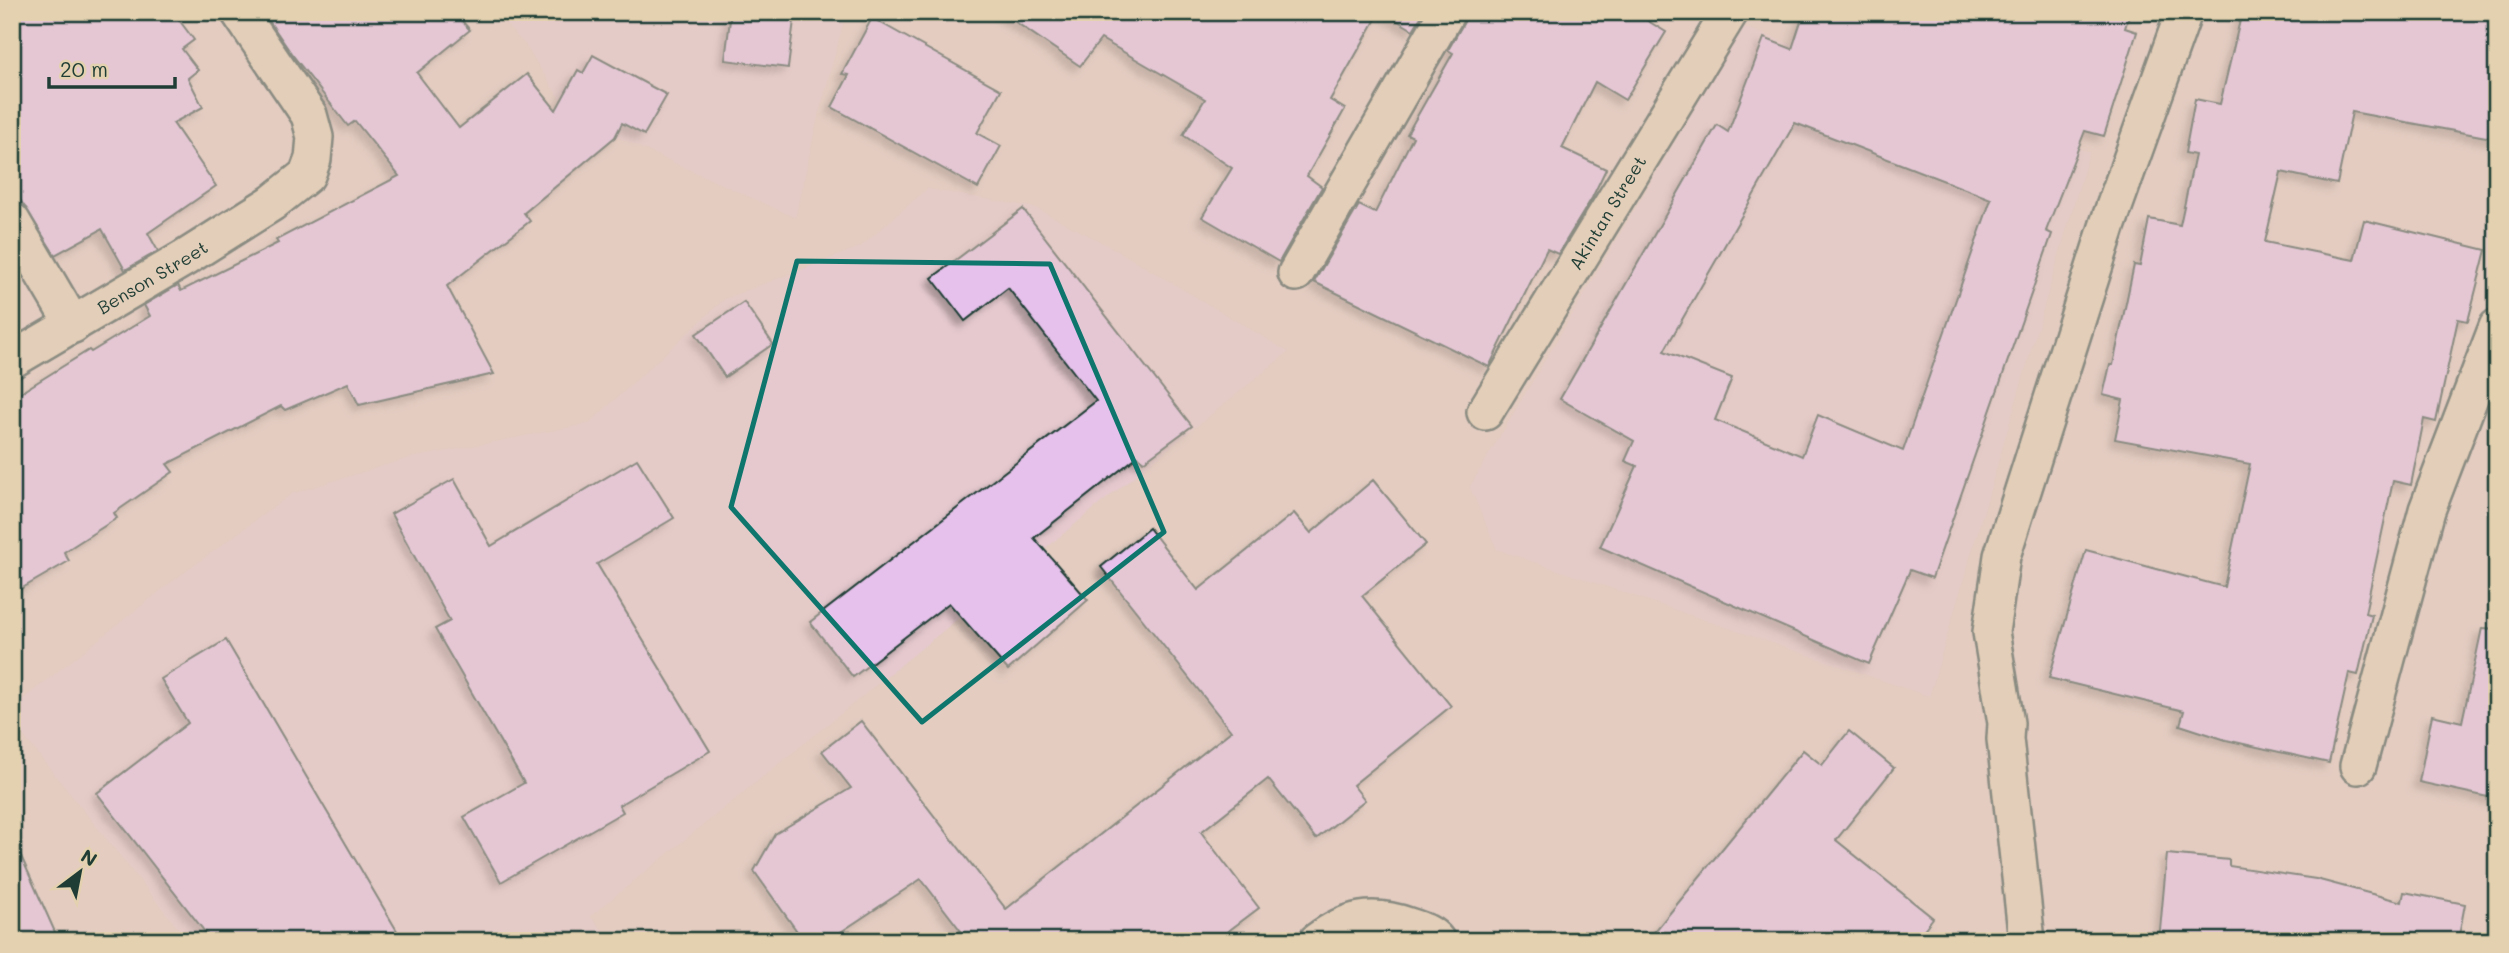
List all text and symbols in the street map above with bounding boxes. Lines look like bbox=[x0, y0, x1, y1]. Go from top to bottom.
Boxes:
scale bar bbox=[49, 46, 175, 90]
text: 20 m bbox=[60, 55, 108, 82]
street label: Akintan Street bbox=[1563, 151, 1651, 274]
street label: Benson Street bbox=[93, 235, 212, 319]
north arrow bbox=[46, 838, 116, 908]
text: N bbox=[77, 843, 102, 872]

